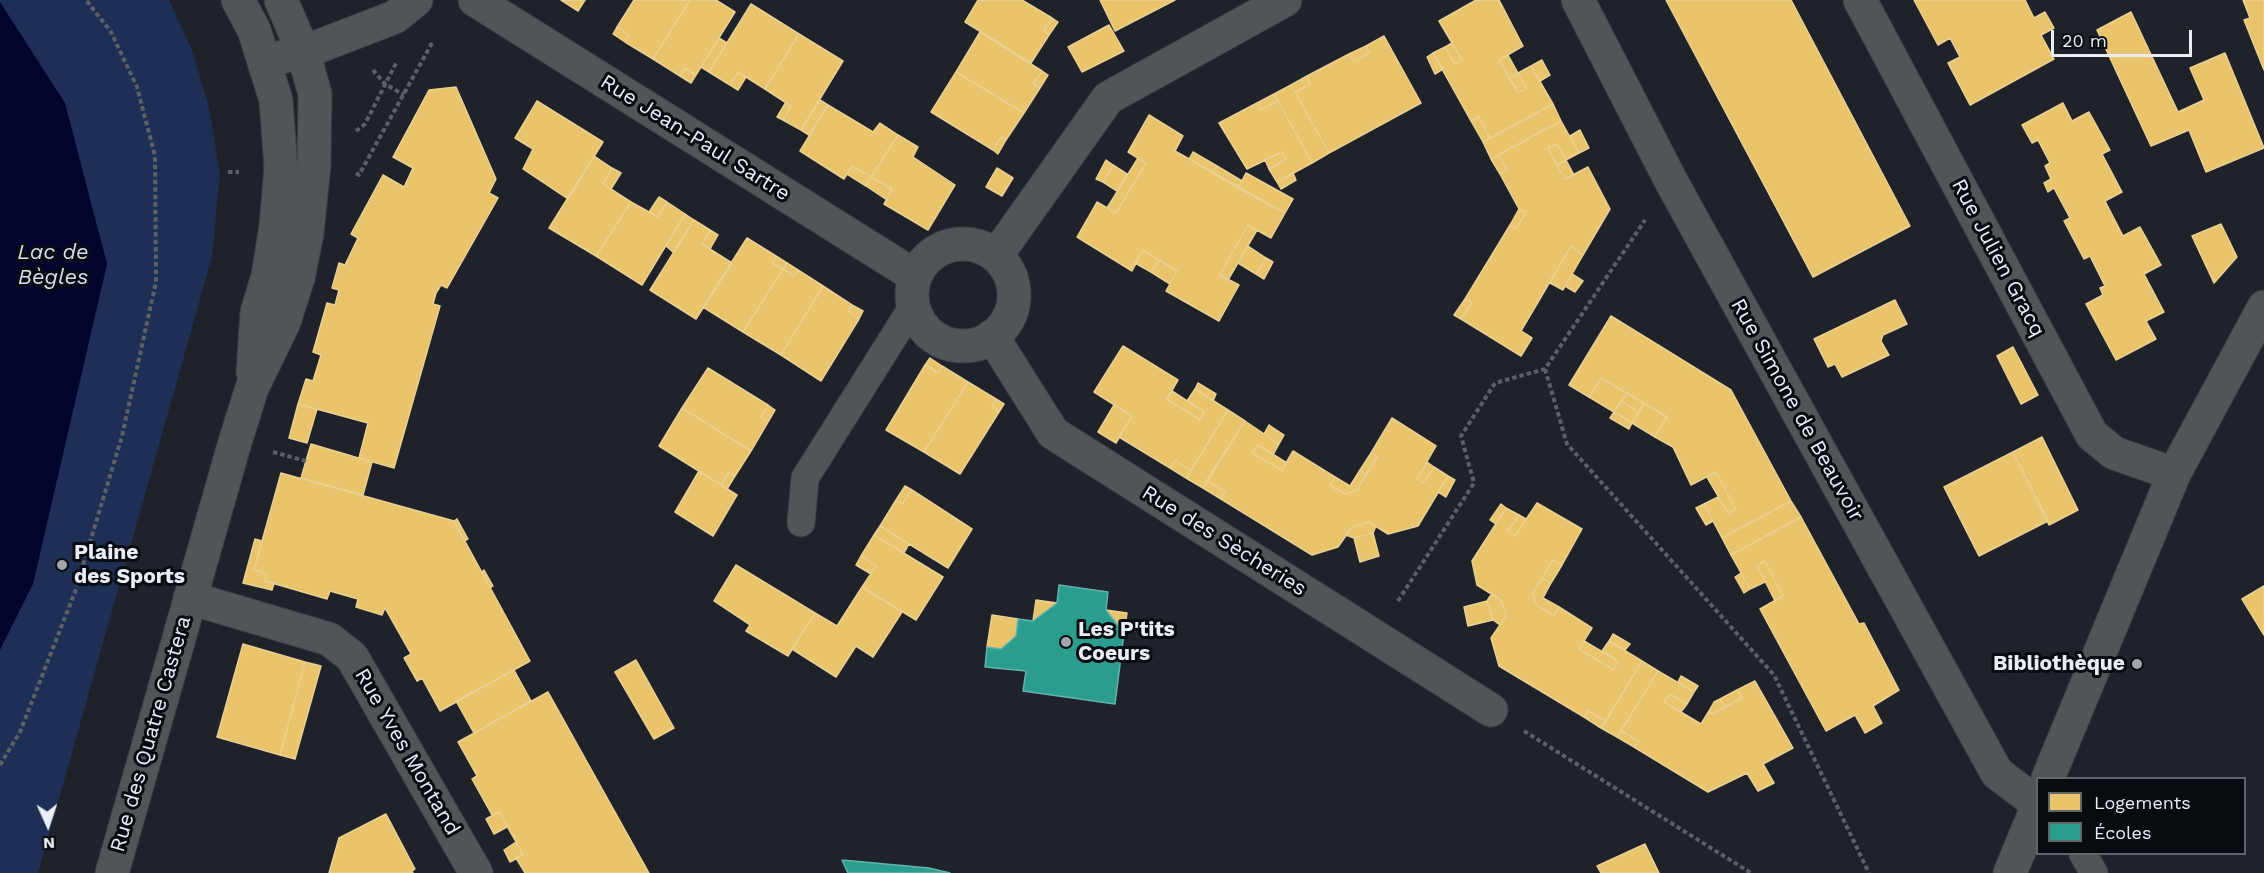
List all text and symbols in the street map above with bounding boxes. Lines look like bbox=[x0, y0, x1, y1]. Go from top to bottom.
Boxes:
scale bar bbox=[2054, 18, 2195, 56]
text: 20 m bbox=[2062, 30, 2107, 51]
street label: Rue Jean-Paul Sartre bbox=[596, 69, 794, 207]
street label: Rue Julien Gracq bbox=[1946, 175, 2050, 341]
water label: Lac de Bègles bbox=[17, 240, 89, 292]
street label: Rue Simone de Beauvoir bbox=[1725, 294, 1869, 526]
street label: Rue des Sècheries bbox=[1137, 480, 1311, 602]
place label: Plaine des Sports bbox=[74, 540, 185, 590]
marker: Plaine des Sports bbox=[55, 558, 69, 572]
street label: Rue des Quatre Castera bbox=[105, 613, 197, 855]
place label: Les P'tits Coeurs bbox=[1078, 617, 1175, 667]
marker: Les P'tits Coeurs bbox=[1059, 635, 1073, 649]
place label: Bibliothèque bbox=[1993, 651, 2125, 677]
marker: Bibliothèque bbox=[2130, 657, 2144, 671]
street label: Rue Yves Montand bbox=[349, 664, 465, 840]
legend bbox=[2036, 777, 2246, 855]
text: Logements bbox=[2094, 792, 2191, 813]
north arrow bbox=[18, 795, 78, 855]
text: Écoles bbox=[2094, 822, 2151, 843]
text: N bbox=[43, 834, 55, 853]

